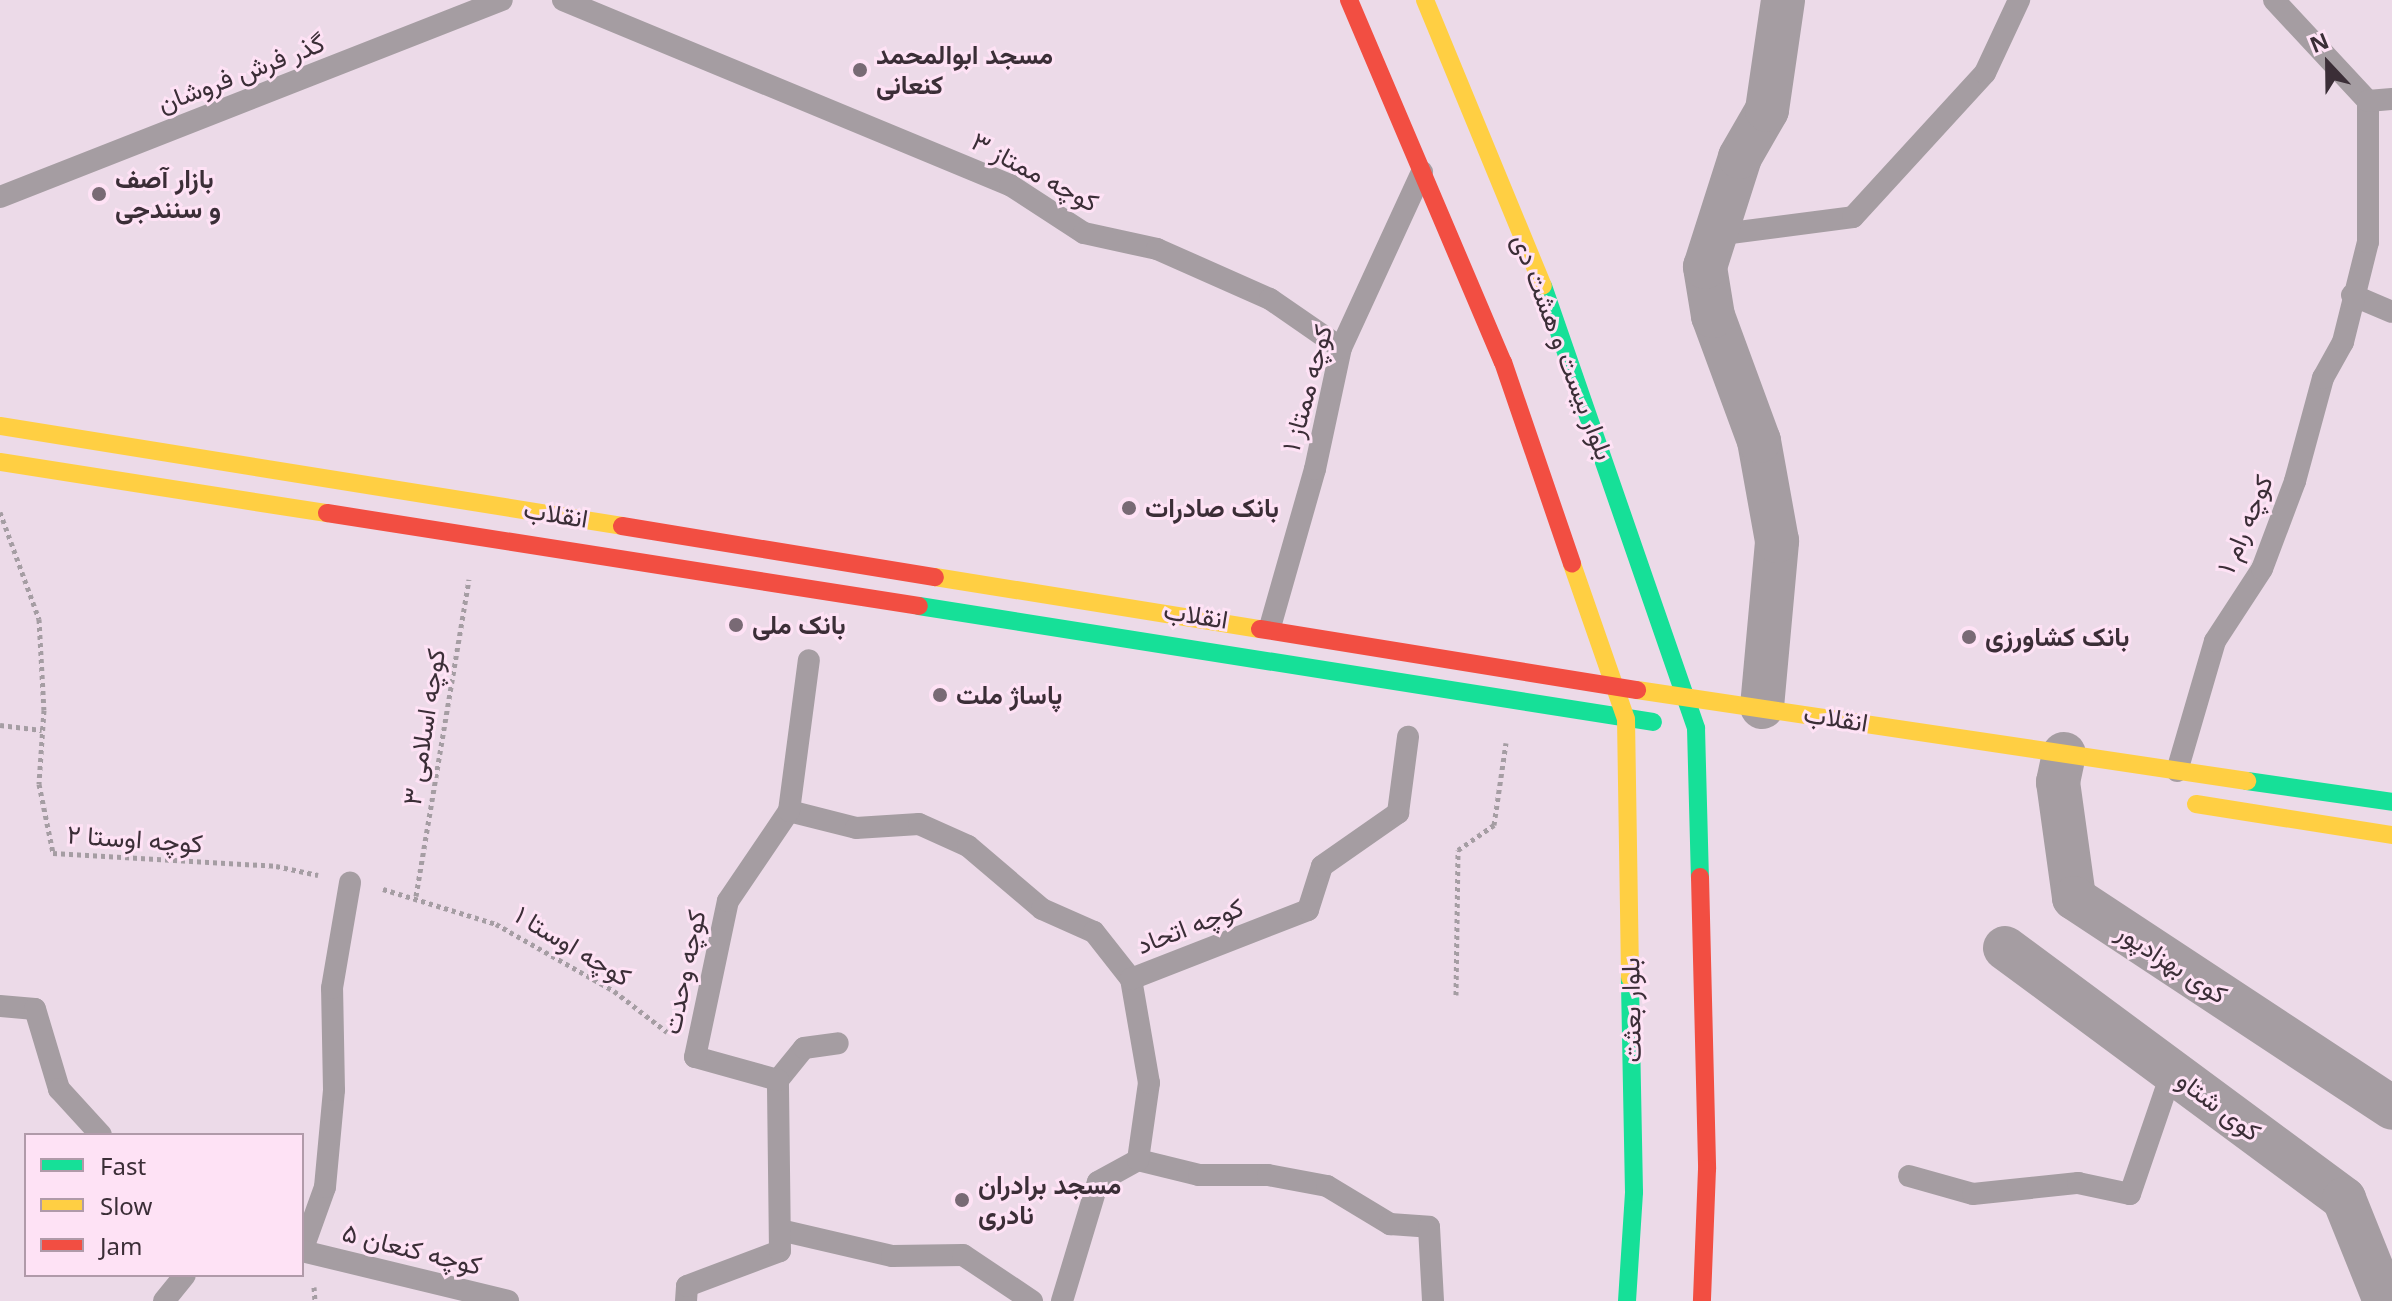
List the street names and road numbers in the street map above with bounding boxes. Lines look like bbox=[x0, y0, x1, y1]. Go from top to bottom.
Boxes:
street label: گذر فرش فروشان bbox=[153, 27, 329, 119]
street label: کوچه ممتاز ۳ bbox=[966, 126, 1104, 218]
street label: بلوار بیست و هشت دی bbox=[1506, 230, 1620, 464]
street label: کوچه ممتاز ۱ bbox=[1275, 321, 1339, 455]
street label: کوچه رام ۱ bbox=[2210, 470, 2280, 578]
street label: انقلاب bbox=[522, 494, 590, 534]
street label: انقلاب bbox=[1162, 595, 1230, 635]
street label: کوچه اسلامی ۳ bbox=[396, 646, 452, 808]
street label: انقلاب bbox=[1802, 698, 1870, 738]
street label: کوچه اوستا ۲ bbox=[66, 819, 204, 859]
street label: کوچه اتحاد bbox=[1132, 891, 1248, 961]
street label: کوچه اوستا ۱ bbox=[509, 899, 637, 993]
street label: کوچه وحدت bbox=[656, 907, 712, 1037]
street label: کوی بهزادپور bbox=[2111, 916, 2233, 1010]
street label: بلوار بعثت bbox=[1614, 957, 1648, 1063]
street label: کوی شتاو bbox=[2171, 1064, 2267, 1148]
street label: کوچه کنعان ۵ bbox=[339, 1217, 485, 1281]

